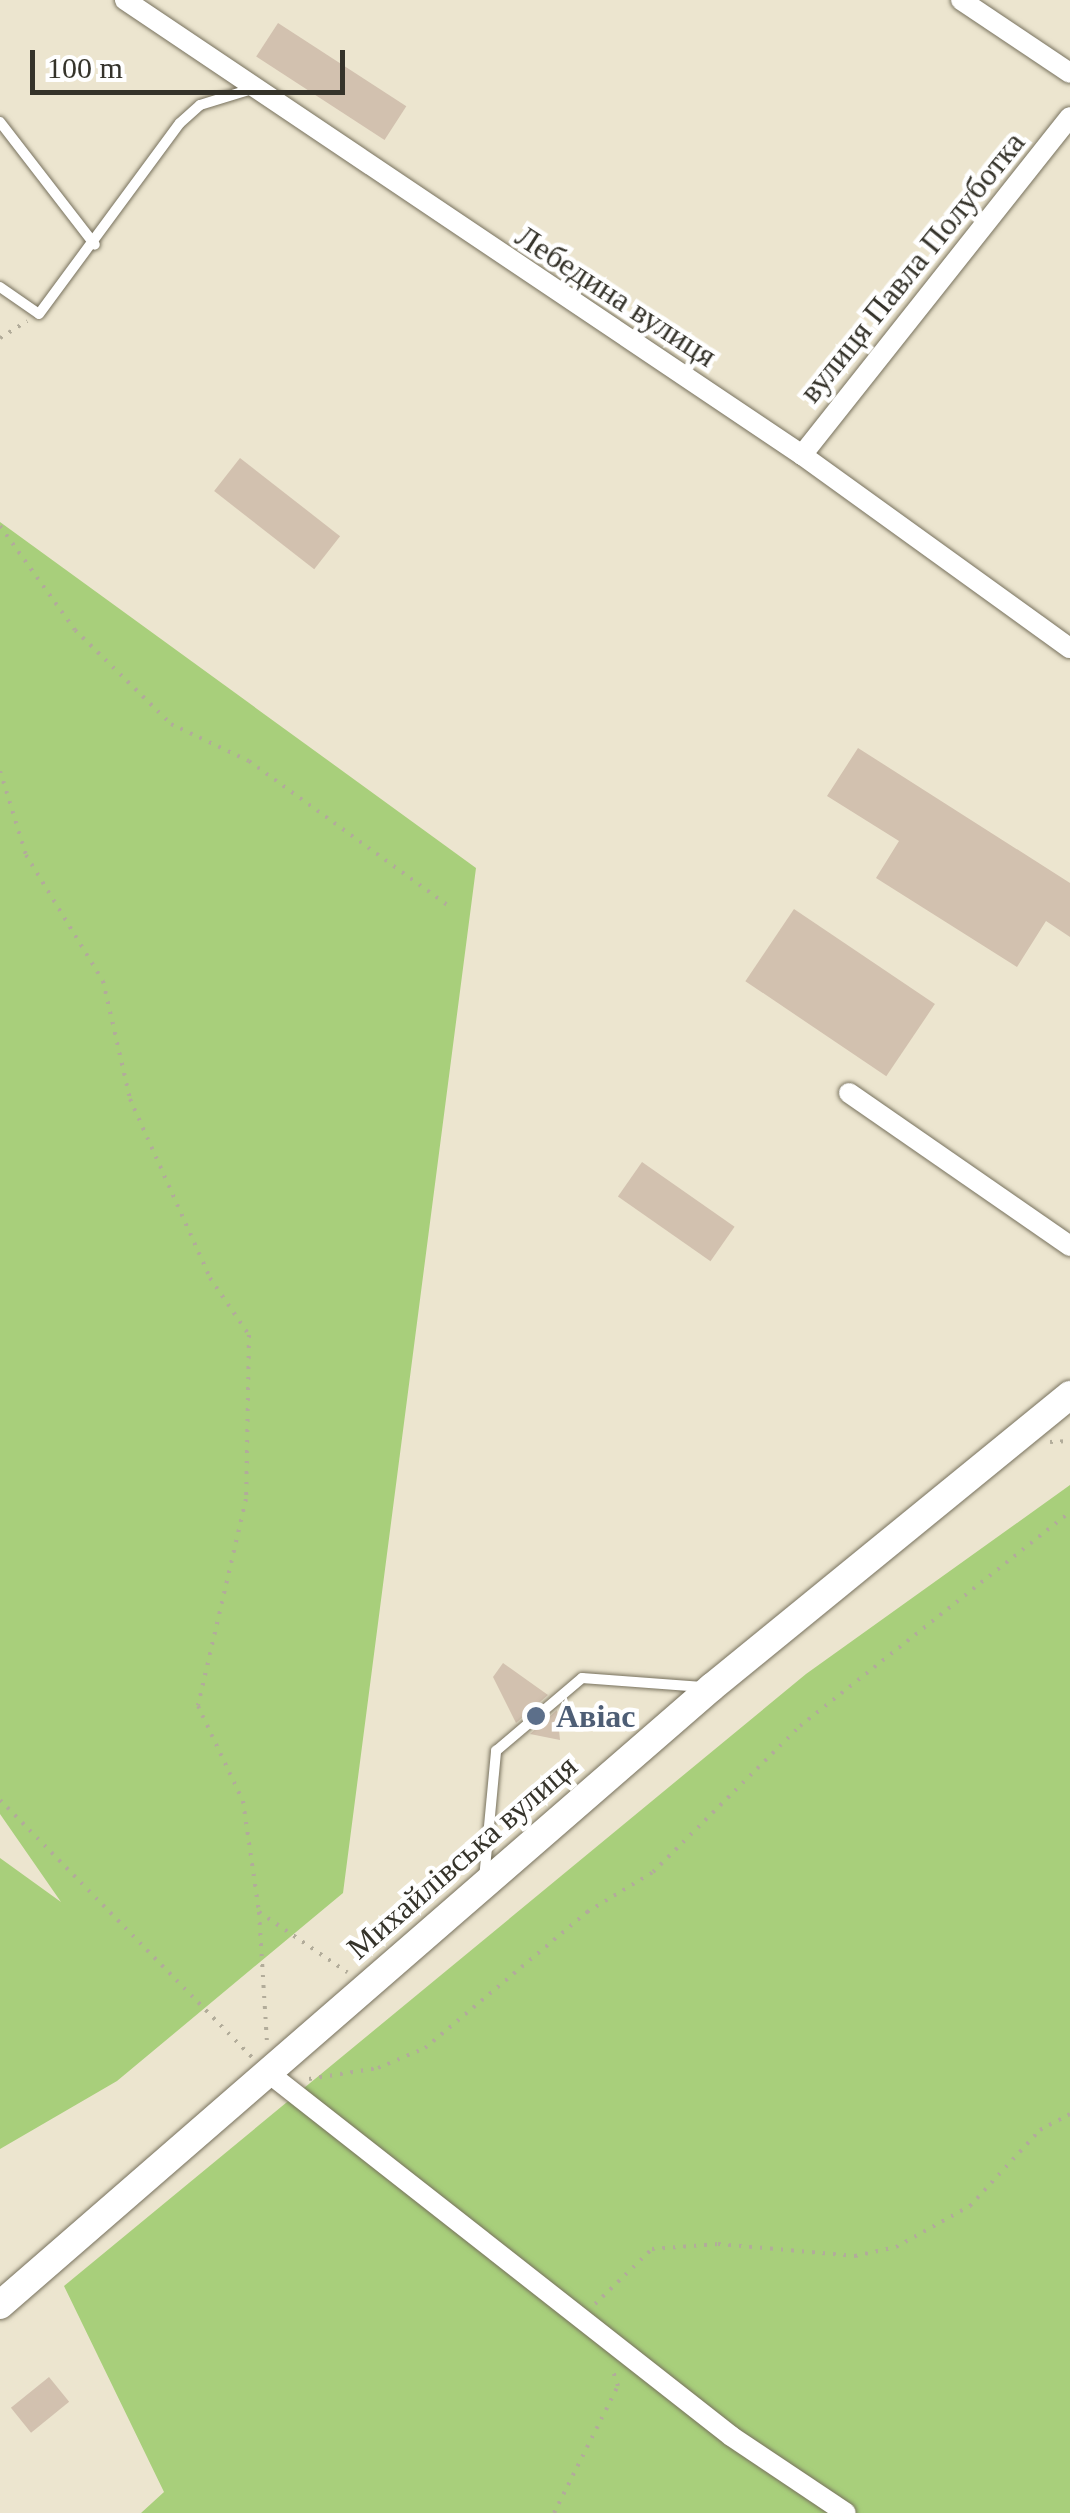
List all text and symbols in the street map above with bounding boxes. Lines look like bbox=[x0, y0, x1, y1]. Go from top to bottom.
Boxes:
scale bar bbox=[35, 30, 350, 92]
text: 100 m bbox=[47, 51, 123, 84]
street label: вулиця Павла Полуботка bbox=[791, 124, 1033, 410]
street label: Лебедина вулиця bbox=[508, 217, 724, 375]
place label: Авіас bbox=[556, 1697, 635, 1735]
marker: Авіас bbox=[525, 1705, 547, 1727]
street label: Михайлівська вулиця bbox=[339, 1747, 585, 1967]

